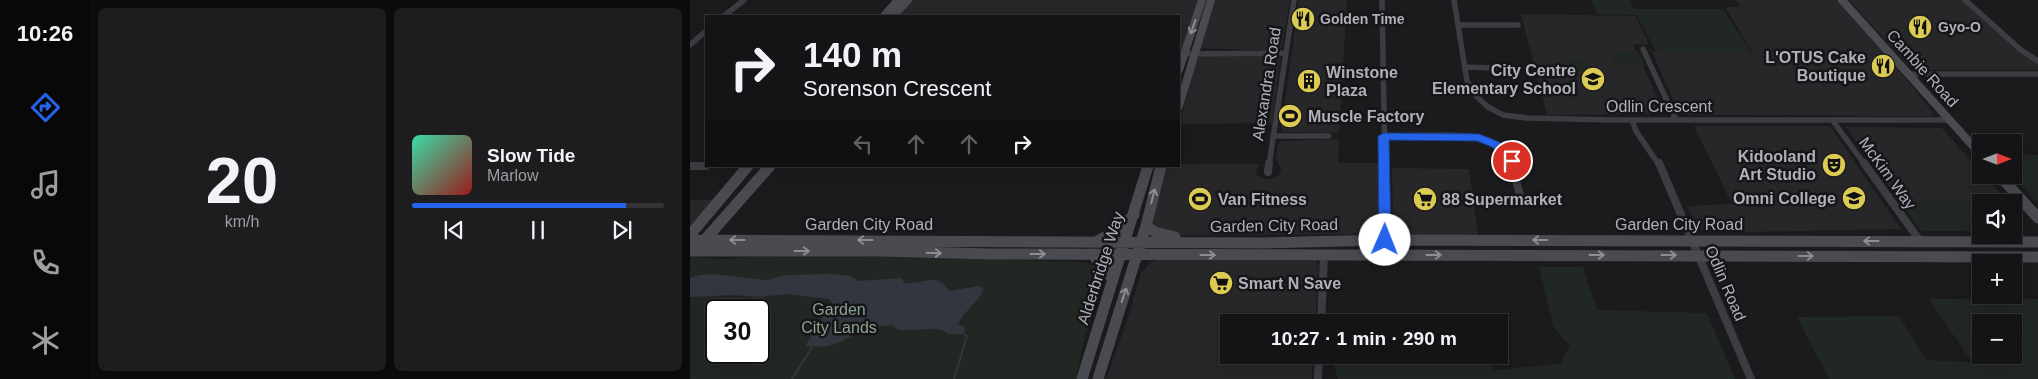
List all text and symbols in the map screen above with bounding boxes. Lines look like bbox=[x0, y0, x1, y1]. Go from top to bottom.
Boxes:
restaurant icon: Golden Time bbox=[1290, 6, 1316, 32]
place label: Golden Time bbox=[1320, 11, 1405, 27]
restaurant icon: Gyo-O bbox=[1907, 14, 1933, 40]
one-way arrow bbox=[1188, 18, 1198, 34]
place label: Gyo-O bbox=[1938, 19, 1981, 35]
text: 10:26 bbox=[17, 21, 73, 46]
street label: Alexandra Road bbox=[1249, 26, 1284, 142]
street label: Cambie Road bbox=[1884, 26, 1962, 110]
icon: right bbox=[720, 35, 785, 100]
text: 140 m bbox=[803, 35, 902, 74]
place label: L'OTUS Cake Boutique bbox=[1765, 49, 1866, 84]
restaurant icon: L'OTUS Cake Boutique bbox=[1870, 53, 1896, 79]
place label: City Centre Elementary School bbox=[1432, 62, 1576, 97]
place label: Winstone Plaza bbox=[1326, 64, 1398, 99]
school or university icon: City Centre Elementary School bbox=[1580, 66, 1606, 92]
building icon: Winstone Plaza bbox=[1296, 68, 1322, 94]
text: Sorenson Crescent bbox=[803, 76, 991, 101]
icon: directions bbox=[28, 90, 63, 125]
street label: Odlin Crescent bbox=[1606, 98, 1712, 115]
sports icon: Muscle Factory bbox=[1277, 103, 1303, 129]
place label: Muscle Factory bbox=[1308, 108, 1425, 125]
icon: left bbox=[849, 130, 877, 158]
icon: ahead bbox=[902, 130, 930, 158]
icon: ahead bbox=[955, 130, 983, 158]
icon: right bbox=[1008, 130, 1036, 158]
street label: McKim Way bbox=[1856, 134, 1919, 213]
north arrow bbox=[1972, 134, 2022, 184]
map controls bbox=[1972, 134, 2022, 364]
pin bbox=[1491, 140, 1533, 182]
text: 20 bbox=[206, 144, 278, 217]
text: Slow Tide bbox=[487, 145, 575, 166]
icon: arrive bbox=[1498, 147, 1526, 175]
place label: Kidooland Art Studio bbox=[1738, 148, 1816, 183]
theatre icon: Kidooland Art Studio bbox=[1821, 152, 1847, 178]
icon: music bbox=[28, 167, 63, 202]
text: Marlow bbox=[487, 167, 539, 184]
school or university icon: Omni College bbox=[1841, 185, 1867, 211]
sports icon: Van Fitness bbox=[1187, 186, 1213, 212]
supermarket icon: 88 Supermarket bbox=[1412, 186, 1438, 212]
one-way arrow bbox=[1149, 189, 1158, 205]
place label: Omni College bbox=[1733, 190, 1836, 207]
place label: Van Fitness bbox=[1218, 191, 1307, 208]
place label: 88 Supermarket bbox=[1442, 191, 1563, 208]
button: sound bbox=[1972, 194, 2022, 244]
street label: Alderbridge Way bbox=[1074, 210, 1127, 327]
text: km/h bbox=[225, 213, 259, 230]
position arrow bbox=[1358, 213, 1410, 265]
icon: previous bbox=[440, 216, 468, 244]
icon: pause bbox=[524, 216, 552, 244]
icon: next bbox=[608, 216, 636, 244]
street label: Garden City Road bbox=[805, 216, 933, 233]
street label: Garden City Road bbox=[1210, 216, 1338, 235]
street label: Garden City Road bbox=[1615, 216, 1743, 233]
one-way arrow bbox=[730, 235, 746, 245]
one-way arrow bbox=[858, 235, 874, 245]
one-way arrow bbox=[1532, 235, 1548, 245]
one-way arrow bbox=[1864, 236, 1880, 246]
street label: Odlin Road bbox=[1702, 243, 1749, 323]
icon: phone bbox=[28, 245, 63, 280]
one-way arrow bbox=[794, 246, 810, 256]
one-way arrow bbox=[926, 248, 942, 257]
one-way arrow bbox=[1029, 249, 1045, 259]
one-way arrow bbox=[1200, 250, 1216, 260]
one-way arrow bbox=[1426, 250, 1442, 260]
one-way arrow bbox=[1588, 250, 1605, 260]
one-way arrow bbox=[1660, 250, 1677, 260]
one-way arrow bbox=[1798, 251, 1814, 261]
button: + bbox=[1972, 254, 2022, 304]
supermarket icon: Smart N Save bbox=[1208, 270, 1234, 296]
place label: Smart N Save bbox=[1238, 275, 1341, 292]
one-way arrow bbox=[1120, 288, 1129, 303]
speed limit sign: 30 bbox=[705, 299, 770, 364]
park label: Garden City Lands bbox=[801, 301, 877, 336]
button: − bbox=[1972, 314, 2022, 364]
icon: climate bbox=[28, 323, 63, 358]
text: 10:27 · 1 min · 290 m bbox=[1271, 328, 1457, 349]

